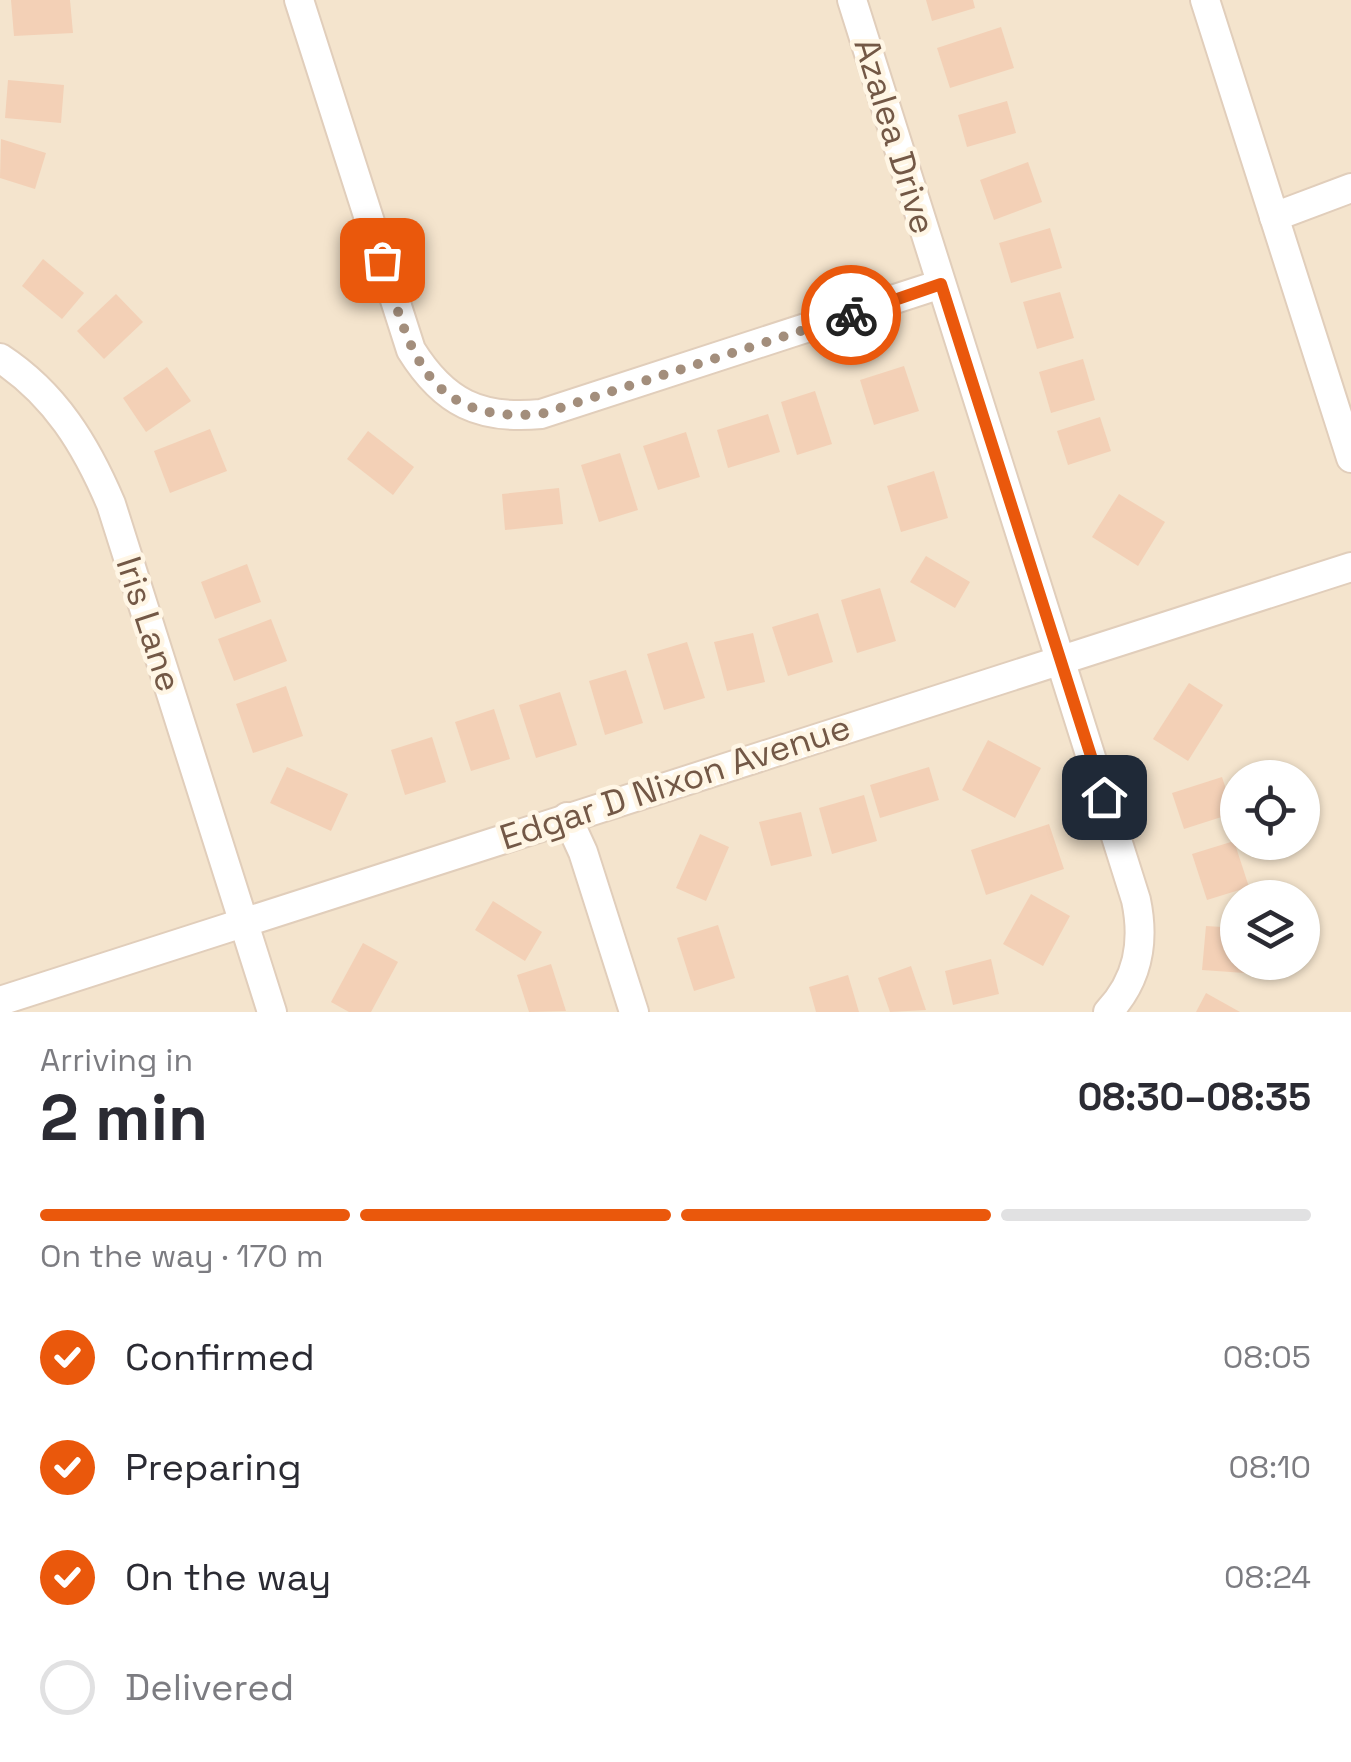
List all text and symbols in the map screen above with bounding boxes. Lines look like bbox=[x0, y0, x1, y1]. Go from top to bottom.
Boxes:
street label: Azalea Drive bbox=[844, 33, 946, 239]
pin bbox=[340, 218, 425, 303]
icon: bag bbox=[355, 233, 410, 288]
courier bbox=[801, 265, 901, 365]
icon: bike bbox=[824, 288, 879, 343]
street label: Iris Lane bbox=[107, 551, 191, 697]
street label: Edgar D Nixon Avenue bbox=[494, 705, 856, 859]
pin bbox=[1062, 755, 1147, 840]
map controls bbox=[1220, 760, 1320, 980]
button: locate bbox=[1220, 760, 1320, 860]
icon: home bbox=[1077, 770, 1132, 825]
button: layers bbox=[1220, 880, 1320, 980]
text: Arriving in bbox=[40, 1040, 193, 1080]
text: 08:30–08:35 bbox=[1078, 1073, 1311, 1121]
text: 2 min bbox=[40, 1076, 208, 1159]
text: On the way · 170 m bbox=[40, 1236, 324, 1276]
icon: check bbox=[40, 1330, 95, 1385]
text: Confirmed bbox=[125, 1333, 315, 1381]
text: 08:05 bbox=[1223, 1337, 1311, 1377]
icon: check bbox=[40, 1440, 95, 1495]
text: Preparing bbox=[125, 1443, 302, 1491]
text: 08:10 bbox=[1229, 1447, 1311, 1487]
icon: check bbox=[40, 1550, 95, 1605]
text: On the way bbox=[125, 1553, 331, 1601]
text: 08:24 bbox=[1224, 1557, 1311, 1597]
text: Delivered bbox=[125, 1663, 294, 1711]

